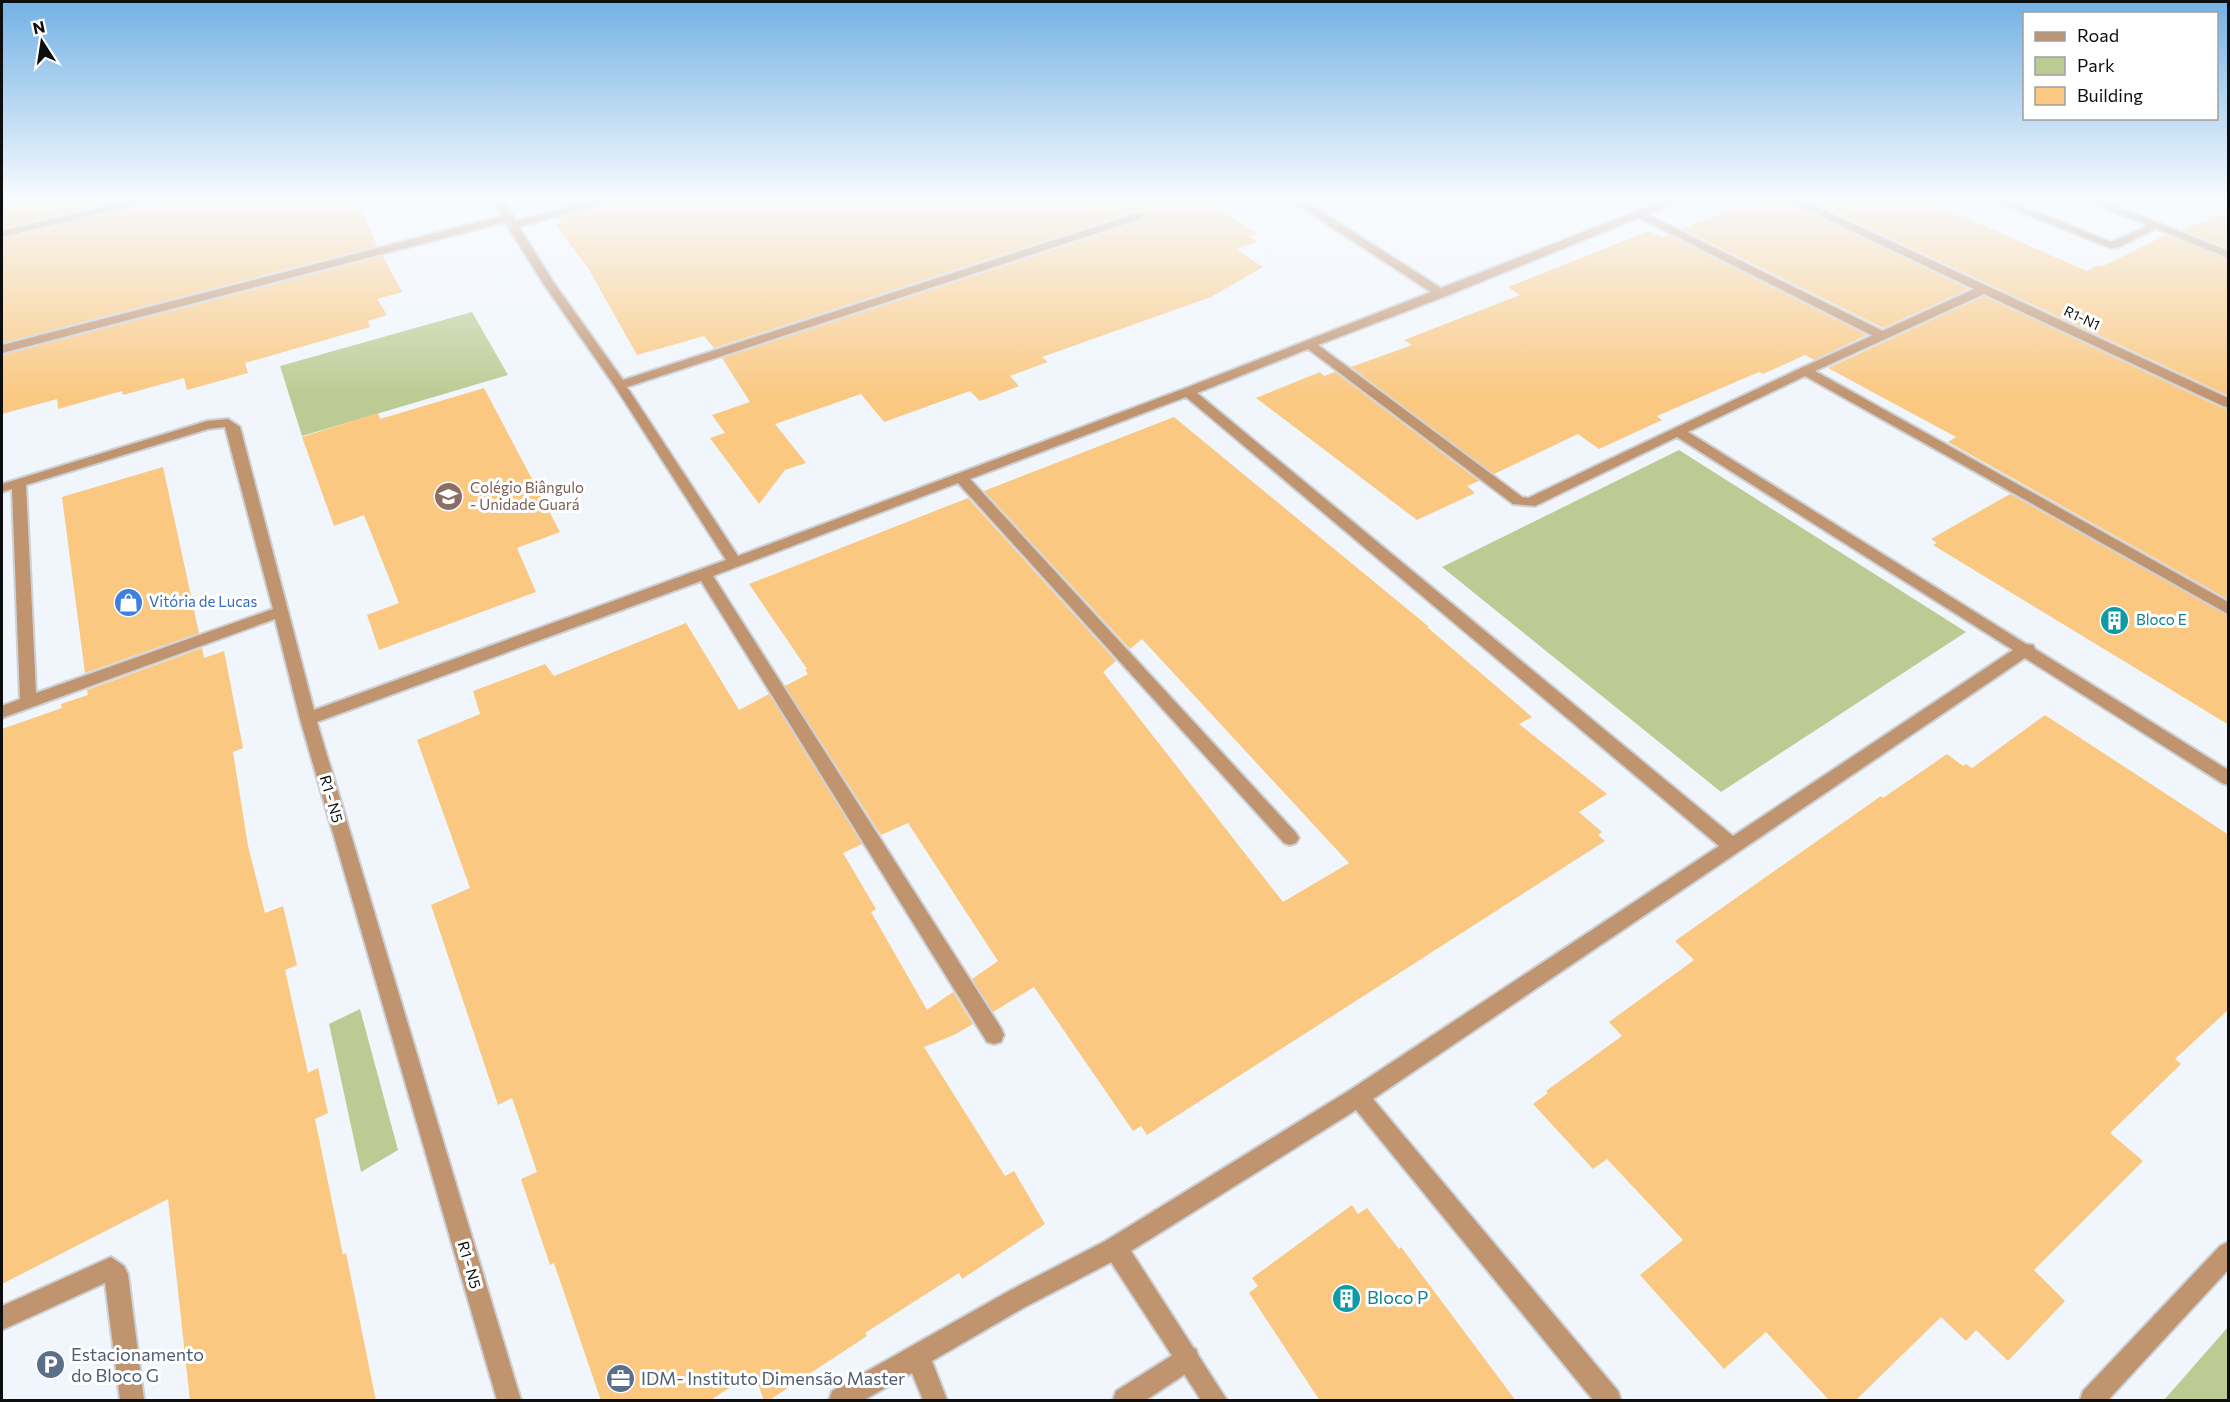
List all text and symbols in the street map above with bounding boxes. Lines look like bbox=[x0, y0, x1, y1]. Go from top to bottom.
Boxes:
north arrow bbox=[12, 12, 72, 72]
legend bbox=[2023, 12, 2218, 120]
text: N bbox=[31, 16, 47, 37]
text: Road bbox=[2077, 24, 2119, 46]
text: Park bbox=[2077, 54, 2115, 76]
text: Building bbox=[2077, 84, 2143, 106]
street label: R1-N1 bbox=[2061, 302, 2103, 333]
place label: Colégio Biângulo - Unidade Guará bbox=[470, 478, 584, 513]
school or university icon: Colégio Biângulo - Unidade Guará bbox=[433, 481, 465, 513]
shop icon: Vitória de Lucas bbox=[112, 586, 144, 618]
place label: Vitória de Lucas bbox=[149, 592, 257, 610]
building icon: Bloco E bbox=[2099, 604, 2131, 636]
place label: Bloco E bbox=[2136, 610, 2187, 628]
street label: R1 - N5 bbox=[317, 773, 347, 825]
street label: R1 - N5 bbox=[455, 1239, 485, 1291]
building icon: Bloco P bbox=[1330, 1282, 1362, 1314]
place label: Bloco P bbox=[1367, 1286, 1428, 1308]
place label: Estacionamento do Bloco G bbox=[71, 1343, 204, 1386]
parking icon: Estacionamento do Bloco G bbox=[34, 1349, 66, 1381]
office icon: IDM- Instituto Dimensão Master bbox=[604, 1363, 636, 1395]
place label: IDM- Instituto Dimensão Master bbox=[641, 1367, 905, 1389]

